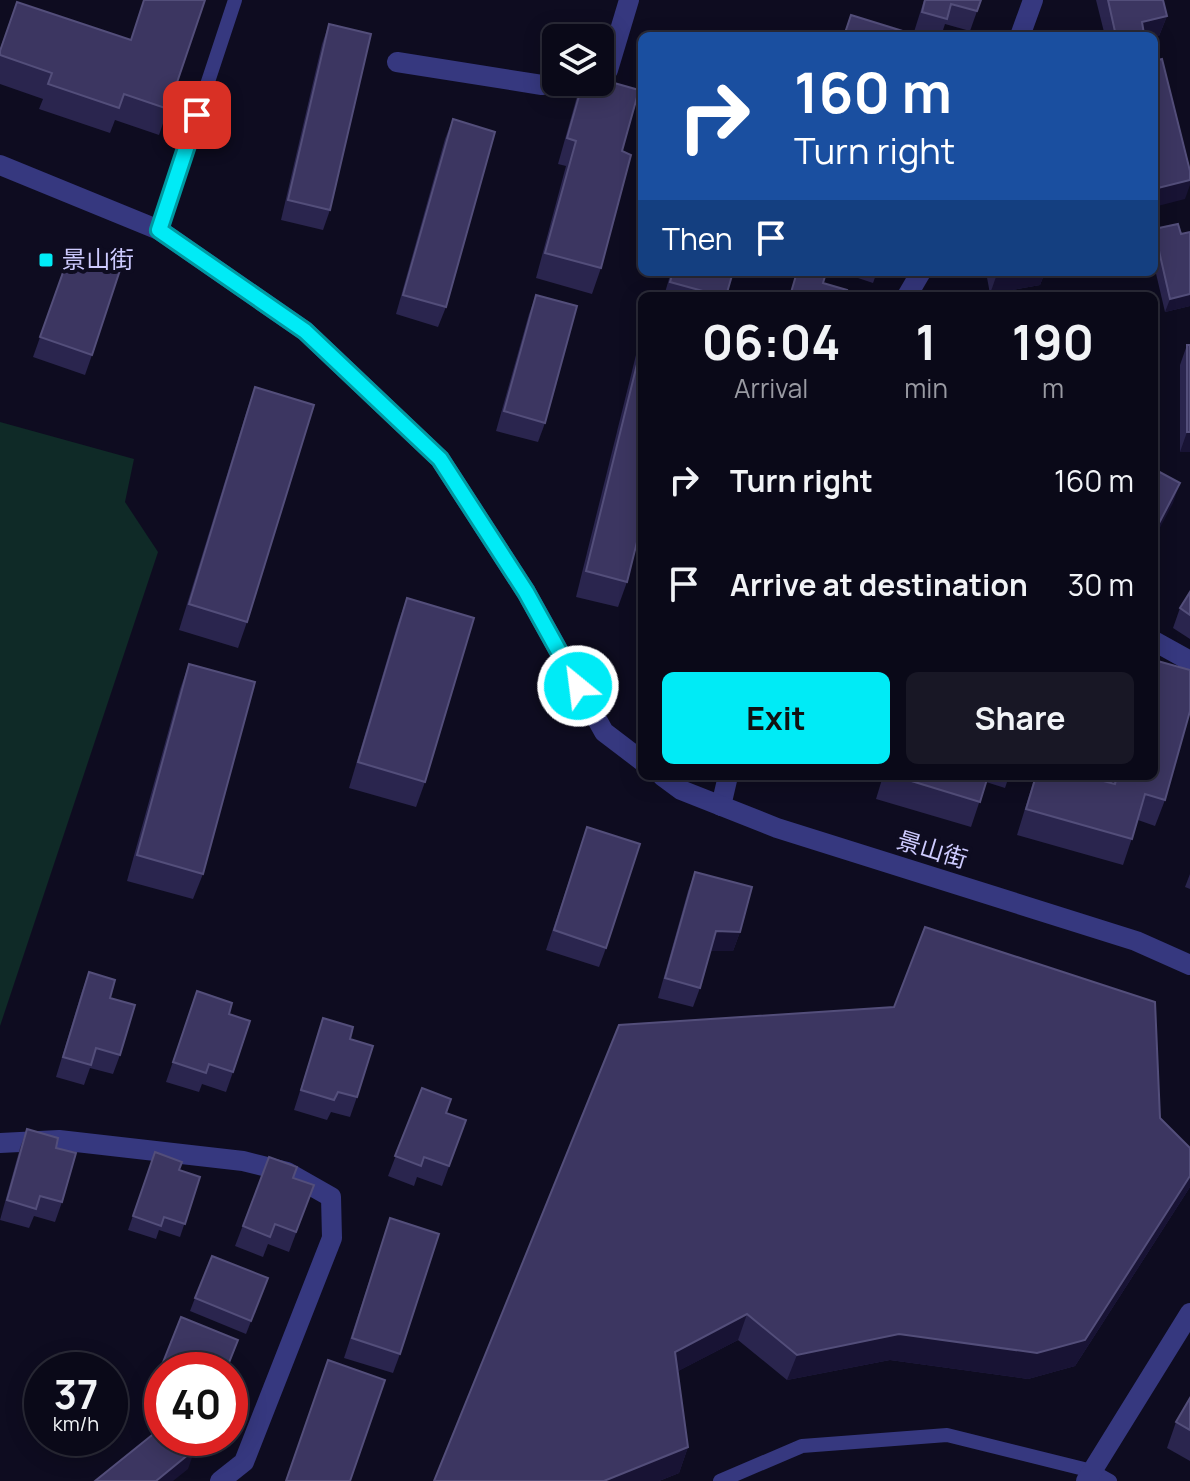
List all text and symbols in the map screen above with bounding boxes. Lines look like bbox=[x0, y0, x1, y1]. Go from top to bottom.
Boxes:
map controls bbox=[542, 24, 614, 96]
button: layers bbox=[542, 24, 614, 96]
text: 160 m bbox=[794, 53, 952, 130]
icon: right bbox=[662, 64, 766, 168]
pin bbox=[163, 81, 231, 149]
icon: arrive bbox=[175, 93, 219, 137]
text: Turn right bbox=[794, 126, 955, 175]
icon: arrive bbox=[749, 216, 793, 260]
text: Then bbox=[662, 218, 733, 259]
place label: 景山街 bbox=[62, 242, 134, 275]
marker: 景山街 bbox=[37, 251, 55, 269]
text: 06:04 bbox=[702, 309, 840, 374]
text: 1 bbox=[916, 309, 937, 374]
text: 190 bbox=[1012, 309, 1094, 374]
text: Arrival bbox=[734, 370, 808, 406]
text: min bbox=[904, 370, 948, 406]
text: m bbox=[1042, 370, 1064, 406]
icon: right bbox=[662, 458, 706, 502]
text: Turn right bbox=[730, 460, 873, 501]
text: 160 m bbox=[1054, 460, 1134, 501]
icon: arrive bbox=[662, 562, 706, 606]
text: Arrive at destination bbox=[730, 564, 1028, 605]
text: 30 m bbox=[1068, 564, 1134, 605]
position arrow bbox=[536, 644, 620, 728]
button: Exit bbox=[662, 672, 890, 764]
button: Share bbox=[906, 672, 1134, 764]
street label: 景山街 bbox=[893, 822, 972, 875]
speed limit sign: 40 bbox=[144, 1352, 248, 1456]
text: 37 bbox=[54, 1366, 98, 1421]
text: km/h bbox=[53, 1410, 99, 1437]

